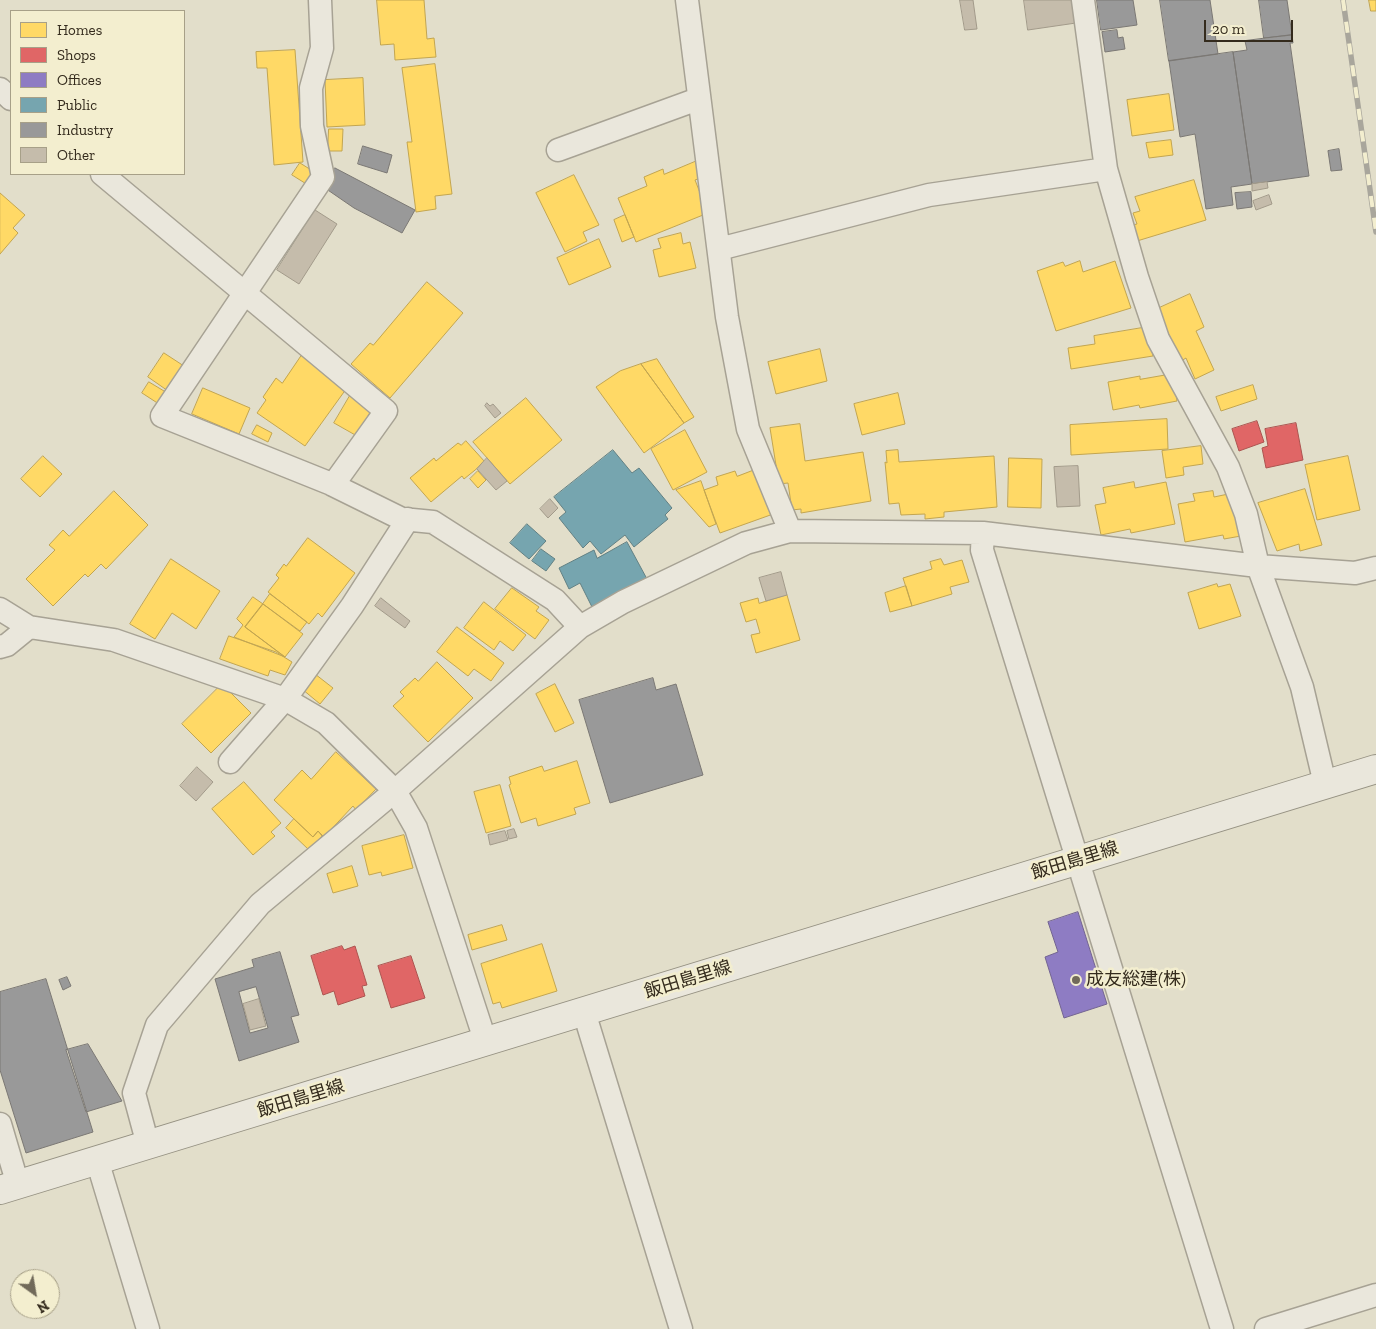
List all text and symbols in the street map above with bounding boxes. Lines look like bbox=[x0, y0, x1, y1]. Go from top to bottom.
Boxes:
legend bbox=[10, 10, 185, 175]
scale bar bbox=[1206, 10, 1295, 42]
text: 20 m bbox=[1212, 20, 1245, 38]
text: Homes bbox=[57, 21, 102, 39]
text: Shops bbox=[57, 46, 96, 64]
text: Offices bbox=[57, 71, 101, 89]
text: Public bbox=[57, 96, 97, 114]
text: Industry bbox=[57, 121, 113, 139]
text: Other bbox=[57, 146, 95, 164]
street label: 飯田島里線 bbox=[1029, 838, 1121, 884]
street label: 飯田島里線 bbox=[642, 957, 734, 1003]
place label: 成友総建(株) bbox=[1086, 969, 1186, 991]
marker: 成友総建(株) bbox=[1070, 974, 1082, 986]
street label: 飯田島里線 bbox=[255, 1076, 347, 1122]
north arrow bbox=[10, 1269, 60, 1319]
text: N bbox=[34, 1296, 52, 1316]

